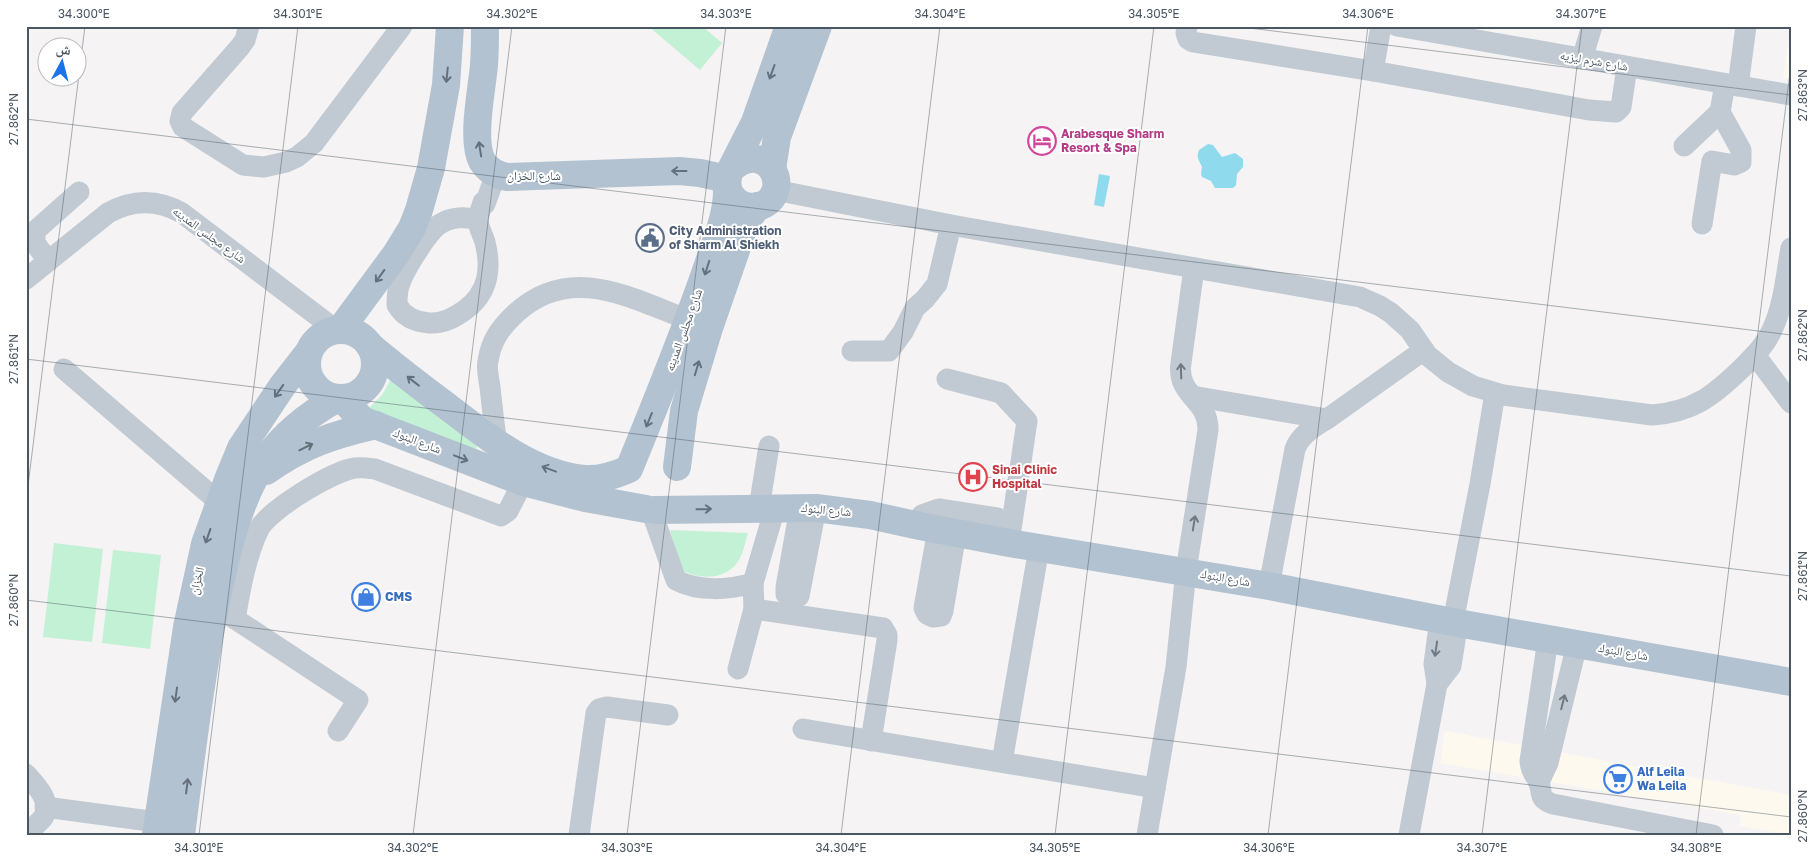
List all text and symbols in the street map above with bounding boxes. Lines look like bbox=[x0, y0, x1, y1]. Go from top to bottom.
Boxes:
text: 34.300°E bbox=[58, 6, 110, 21]
text: 34.301°E bbox=[273, 6, 323, 21]
text: 34.302°E bbox=[486, 6, 538, 21]
text: 34.303°E bbox=[700, 6, 752, 21]
text: 34.304°E bbox=[914, 6, 966, 21]
text: 34.305°E bbox=[1128, 6, 1180, 21]
text: 34.306°E bbox=[1342, 6, 1394, 21]
text: 34.307°E bbox=[1556, 6, 1606, 21]
north arrow bbox=[38, 38, 88, 88]
text: ش bbox=[55, 39, 72, 59]
street label: شارع شرم ليزيه bbox=[1559, 47, 1629, 75]
one-way arrow bbox=[767, 64, 776, 79]
one-way arrow bbox=[442, 67, 452, 83]
text: 27.863°N bbox=[1795, 69, 1810, 121]
text: 27.862°N bbox=[6, 93, 21, 145]
hotel icon: Arabesque Sharm Resort & Spa bbox=[1027, 126, 1057, 156]
place label: Arabesque Sharm Resort & Spa bbox=[1061, 126, 1164, 155]
one-way arrow bbox=[475, 142, 485, 158]
one-way arrow bbox=[671, 166, 688, 176]
street label: شارع الخزان bbox=[507, 168, 561, 184]
street label: شارع مجلس المدينه bbox=[169, 203, 249, 267]
public building icon: City Administration of Sharm Al Shiekh bbox=[635, 223, 665, 253]
place label: City Administration of Sharm Al Shiekh bbox=[669, 223, 782, 252]
one-way arrow bbox=[701, 259, 711, 275]
one-way arrow bbox=[375, 268, 385, 282]
street label: شارع مجلس المدينه bbox=[662, 287, 706, 373]
text: 27.862°N bbox=[1795, 309, 1810, 361]
text: 27.861°N bbox=[6, 334, 21, 384]
one-way arrow bbox=[692, 360, 702, 376]
one-way arrow bbox=[1176, 363, 1186, 380]
one-way arrow bbox=[406, 376, 420, 386]
one-way arrow bbox=[273, 384, 284, 397]
one-way arrow bbox=[644, 412, 653, 427]
street label: شارع البنوك bbox=[391, 424, 444, 458]
one-way arrow bbox=[298, 441, 313, 451]
one-way arrow bbox=[453, 454, 469, 463]
hospital icon: Sinai Clinic Hospital bbox=[958, 462, 988, 492]
place label: Sinai Clinic Hospital bbox=[992, 462, 1057, 491]
one-way arrow bbox=[541, 464, 556, 473]
street label: شارع البنوك bbox=[800, 500, 852, 520]
one-way arrow bbox=[696, 504, 712, 514]
one-way arrow bbox=[1189, 516, 1199, 532]
one-way arrow bbox=[203, 528, 212, 544]
text: 27.861°N bbox=[1795, 551, 1810, 601]
street label: الخزان bbox=[186, 565, 207, 596]
street label: شارع البنوك bbox=[1199, 566, 1251, 590]
text: 27.860°N bbox=[6, 574, 21, 626]
shop icon: CMS bbox=[351, 582, 381, 612]
place label: CMS bbox=[385, 589, 412, 604]
street label: شارع البنوك bbox=[1597, 640, 1649, 664]
one-way arrow bbox=[1431, 641, 1441, 657]
one-way arrow bbox=[171, 687, 181, 703]
one-way arrow bbox=[1559, 695, 1568, 711]
supermarket icon: Alf Leila Wa Leila bbox=[1603, 764, 1633, 794]
place label: Alf Leila Wa Leila bbox=[1637, 764, 1687, 793]
one-way arrow bbox=[182, 779, 192, 795]
text: 27.860°N bbox=[1795, 790, 1810, 842]
text: 34.301°E bbox=[174, 840, 224, 855]
text: 34.302°E bbox=[387, 840, 439, 855]
text: 34.303°E bbox=[601, 840, 653, 855]
text: 34.304°E bbox=[815, 840, 867, 855]
text: 34.305°E bbox=[1029, 840, 1081, 855]
text: 34.306°E bbox=[1243, 840, 1295, 855]
text: 34.307°E bbox=[1457, 840, 1507, 855]
text: 34.308°E bbox=[1670, 840, 1722, 855]

